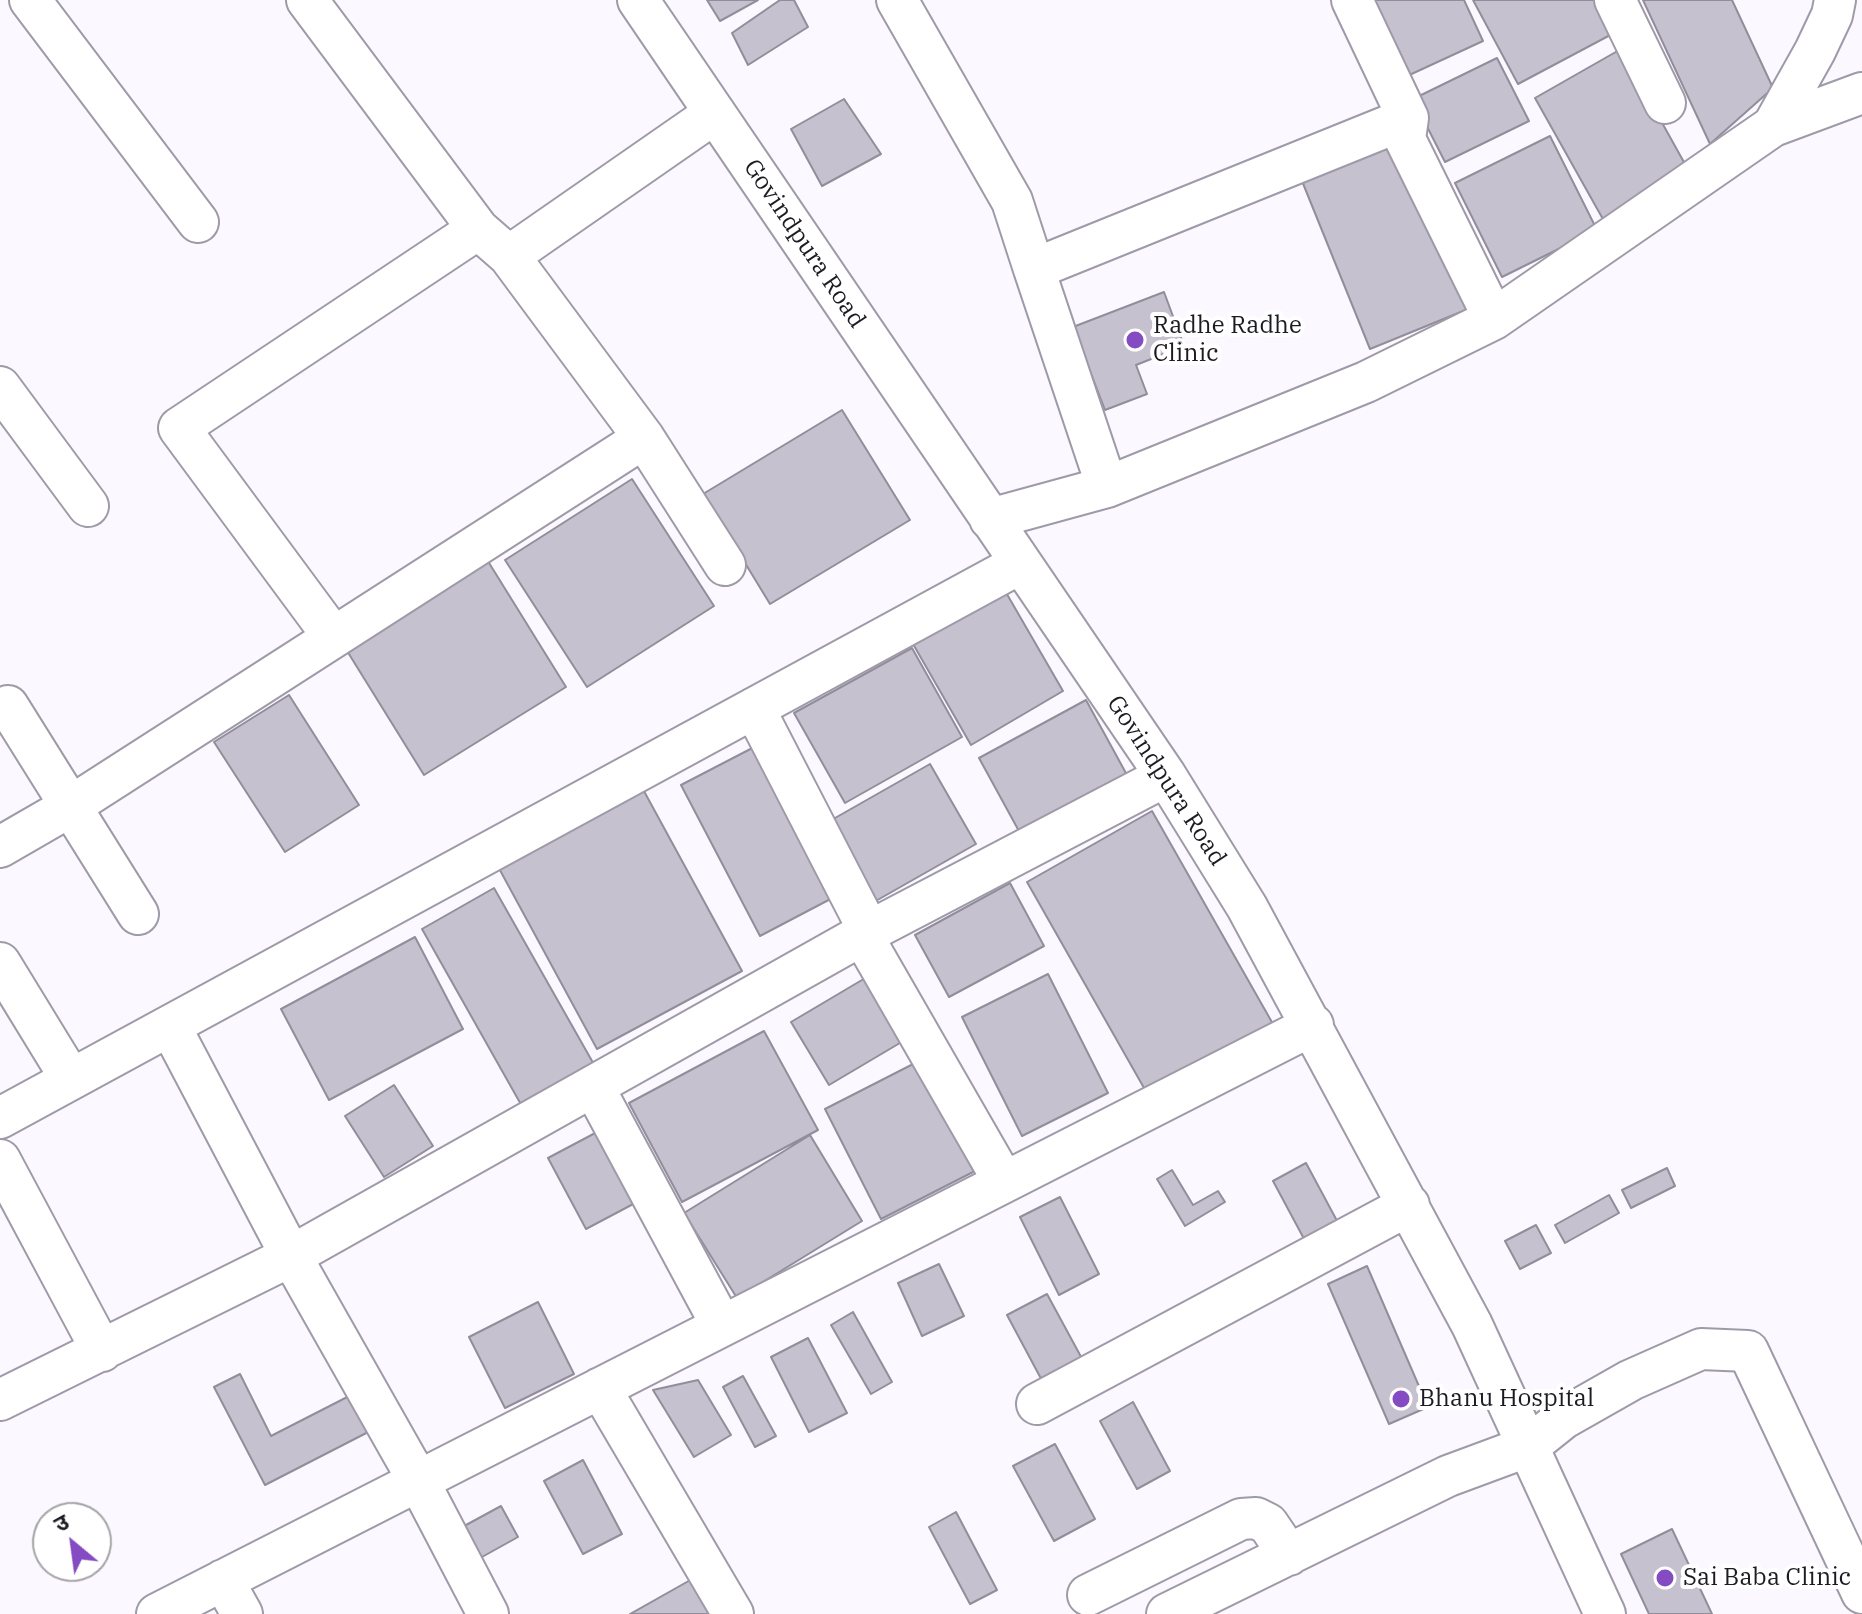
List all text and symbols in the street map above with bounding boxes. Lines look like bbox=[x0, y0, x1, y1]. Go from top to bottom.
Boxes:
street label: Govindpura Road bbox=[737, 154, 871, 334]
place label: Radhe Radhe Clinic bbox=[1153, 312, 1302, 368]
marker: Radhe Radhe Clinic bbox=[1124, 329, 1146, 351]
street label: Govindpura Road bbox=[1100, 691, 1232, 871]
place label: Bhanu Hospital bbox=[1419, 1385, 1594, 1413]
marker: Bhanu Hospital bbox=[1390, 1388, 1412, 1410]
north arrow bbox=[32, 1502, 112, 1582]
text: उ bbox=[48, 1507, 74, 1538]
place label: Sai Baba Clinic bbox=[1683, 1564, 1851, 1592]
marker: Sai Baba Clinic bbox=[1654, 1567, 1676, 1589]

